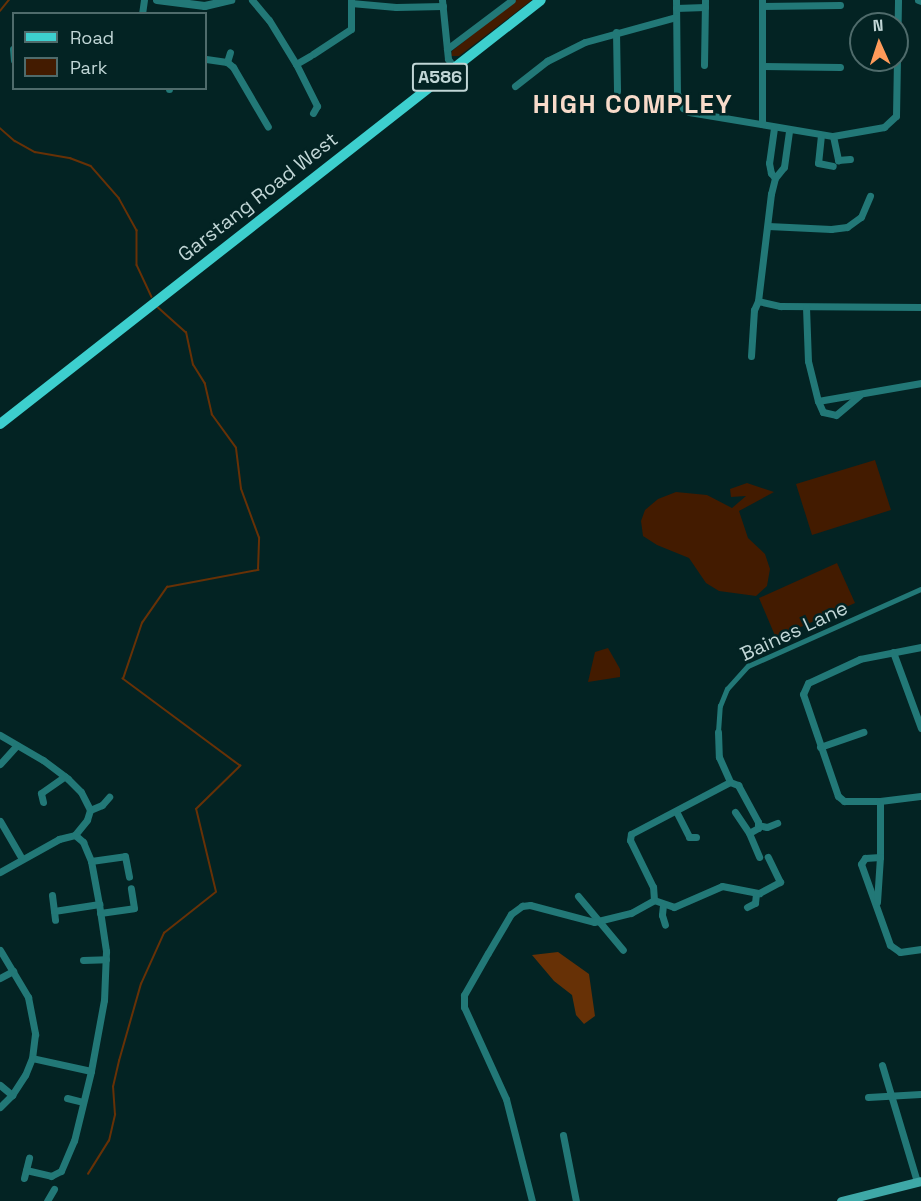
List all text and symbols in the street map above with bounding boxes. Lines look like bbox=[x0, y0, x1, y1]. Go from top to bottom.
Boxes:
legend bbox=[12, 12, 207, 90]
north arrow bbox=[849, 12, 909, 72]
text: N bbox=[872, 15, 884, 36]
text: Road bbox=[70, 26, 114, 49]
text: Park bbox=[70, 56, 107, 79]
road number: A586 bbox=[412, 62, 468, 92]
district label: HIGH COMPLEY bbox=[533, 89, 733, 121]
street label: Garstang Road West bbox=[173, 127, 343, 267]
street label: Baines Lane bbox=[736, 596, 852, 666]

